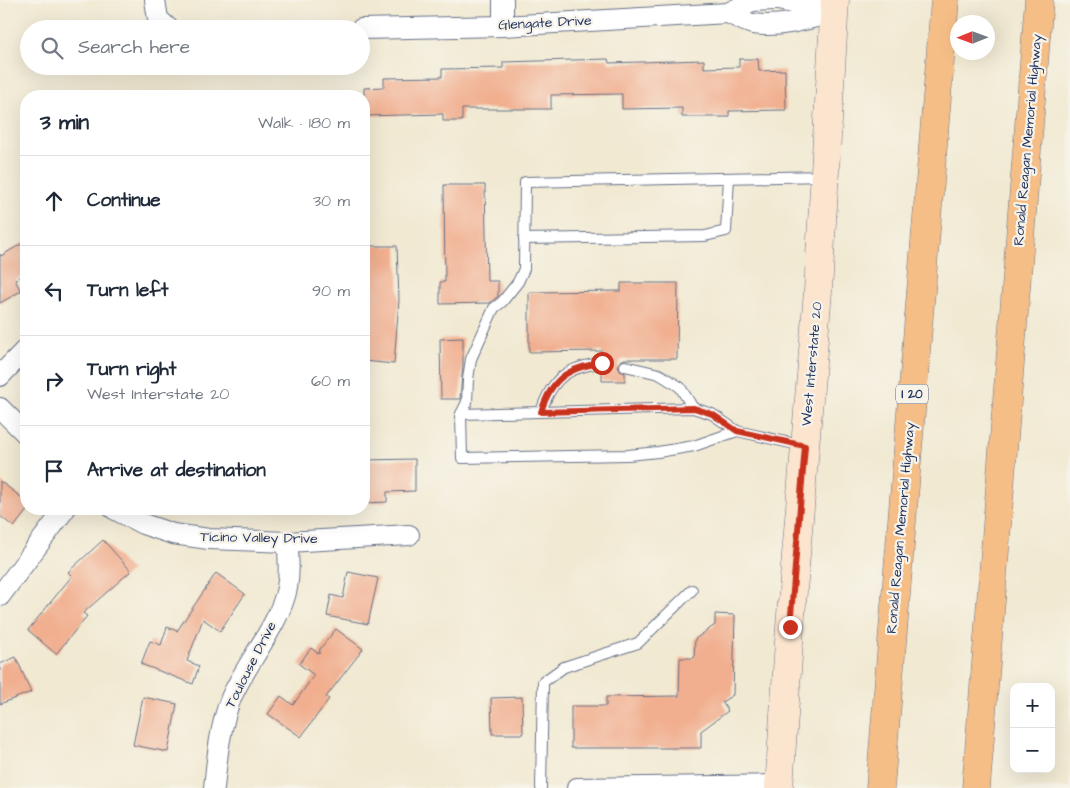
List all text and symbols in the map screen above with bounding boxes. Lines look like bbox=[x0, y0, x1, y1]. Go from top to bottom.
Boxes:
street label: Glengate Drive bbox=[498, 11, 593, 35]
north arrow bbox=[950, 15, 995, 60]
search box bbox=[20, 20, 370, 75]
street label: Ronald Reagan Memorial Highway bbox=[1009, 33, 1047, 247]
icon: search bbox=[38, 34, 66, 62]
text: Search here bbox=[78, 34, 190, 61]
text: 3 min bbox=[40, 108, 89, 137]
text: Walk · 180 m bbox=[258, 112, 350, 134]
icon: ahead bbox=[40, 187, 68, 215]
text: Continue bbox=[87, 187, 161, 214]
text: 30 m bbox=[313, 190, 350, 212]
icon: left bbox=[40, 277, 68, 305]
text: Turn left bbox=[87, 277, 168, 304]
text: 90 m bbox=[312, 280, 350, 302]
street label: West Interstate 20 bbox=[797, 301, 827, 427]
route start bbox=[591, 352, 614, 375]
text: Turn right bbox=[87, 356, 176, 383]
icon: right bbox=[40, 367, 68, 395]
text: 60 m bbox=[311, 370, 350, 392]
text: West Interstate 20 bbox=[87, 383, 229, 405]
road number: I 20 bbox=[896, 384, 928, 404]
street label: Ronald Reagan Memorial Highway bbox=[882, 421, 920, 635]
icon: arrive bbox=[40, 457, 68, 485]
text: Arrive at destination bbox=[87, 457, 266, 484]
street label: Ticino Valley Drive bbox=[200, 527, 318, 549]
route end bbox=[779, 616, 802, 639]
street label: Toulouse Drive bbox=[221, 618, 282, 712]
map controls bbox=[1010, 683, 1055, 773]
button: + bbox=[1010, 683, 1055, 728]
button: − bbox=[1010, 728, 1055, 773]

